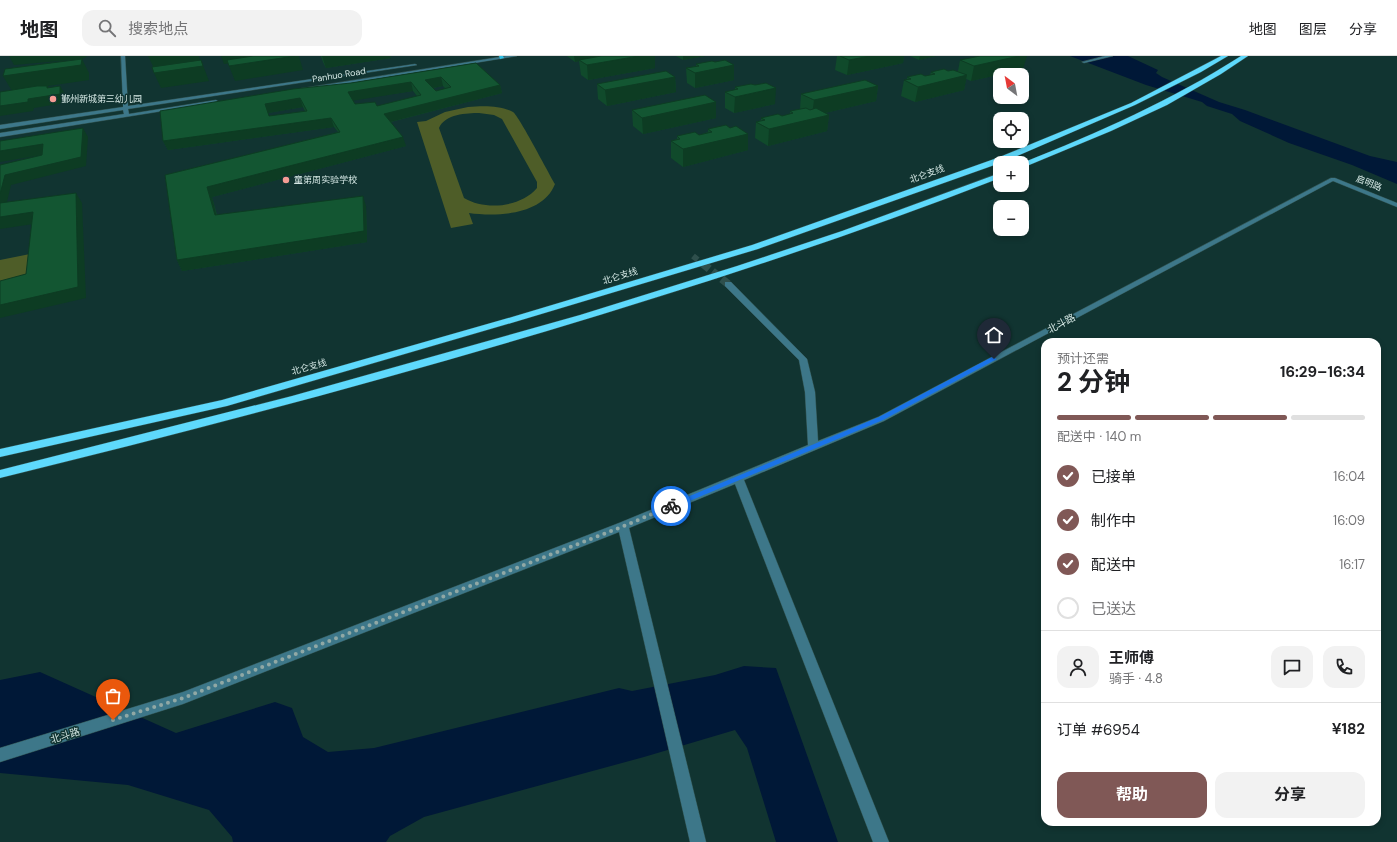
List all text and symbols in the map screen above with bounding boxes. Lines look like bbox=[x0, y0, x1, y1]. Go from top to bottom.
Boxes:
search box bbox=[82, 10, 362, 46]
text: 地图 bbox=[20, 17, 58, 42]
icon: search bbox=[96, 17, 118, 39]
text: 搜索地点 bbox=[128, 19, 188, 39]
text: 地图 bbox=[1249, 20, 1277, 38]
text: 图层 bbox=[1299, 20, 1327, 38]
text: 分享 bbox=[1349, 20, 1377, 38]
street label: Panhuo Road bbox=[311, 65, 367, 85]
north arrow bbox=[993, 68, 1029, 104]
map controls bbox=[993, 68, 1029, 236]
place label: 鄞州新城第三幼儿园 bbox=[61, 93, 142, 105]
marker: 鄞州新城第三幼儿园 bbox=[48, 94, 58, 104]
button: locate bbox=[993, 112, 1029, 148]
button: + bbox=[993, 156, 1029, 192]
street label: 北仑支线 bbox=[908, 162, 946, 186]
street label: 启明路 bbox=[1354, 172, 1384, 194]
place label: 童第周实验学校 bbox=[294, 174, 358, 186]
marker: 童第周实验学校 bbox=[281, 175, 291, 185]
button: − bbox=[993, 200, 1029, 236]
street label: 北仑支线 bbox=[601, 265, 639, 287]
street label: 北斗路 bbox=[1045, 311, 1078, 336]
pin bbox=[977, 318, 1011, 359]
icon: home bbox=[983, 324, 1005, 346]
text: 预计还需 bbox=[1057, 350, 1109, 367]
street label: 北仑支线 bbox=[290, 356, 328, 378]
text: 16:29–16:34 bbox=[1280, 362, 1365, 382]
text: 2 分钟 bbox=[1057, 365, 1130, 399]
text: 配送中 · 140 m bbox=[1057, 428, 1141, 445]
icon: check bbox=[1057, 465, 1079, 487]
text: 已接单 bbox=[1091, 467, 1136, 487]
text: 16:04 bbox=[1333, 468, 1365, 485]
courier bbox=[651, 486, 691, 526]
icon: bike bbox=[660, 495, 682, 517]
icon: check bbox=[1057, 509, 1079, 531]
text: 制作中 bbox=[1091, 511, 1136, 531]
text: 16:09 bbox=[1333, 512, 1365, 529]
icon: check bbox=[1057, 553, 1079, 575]
text: 配送中 bbox=[1091, 555, 1136, 575]
text: 16:17 bbox=[1339, 556, 1365, 573]
text: 已送达 bbox=[1091, 599, 1136, 619]
button: person bbox=[1057, 646, 1099, 688]
button: chat bbox=[1271, 646, 1313, 688]
button: phone bbox=[1323, 646, 1365, 688]
text: 王师傅 bbox=[1109, 648, 1154, 668]
text: 骑手 · 4.8 bbox=[1109, 670, 1163, 687]
pin bbox=[96, 679, 130, 720]
icon: bag bbox=[102, 685, 124, 707]
text: ¥182 bbox=[1332, 719, 1365, 739]
text: 订单 #6954 bbox=[1057, 720, 1140, 740]
street label: 北斗路 bbox=[49, 725, 81, 746]
button: 帮助 bbox=[1057, 772, 1207, 818]
button: 分享 bbox=[1215, 772, 1365, 818]

